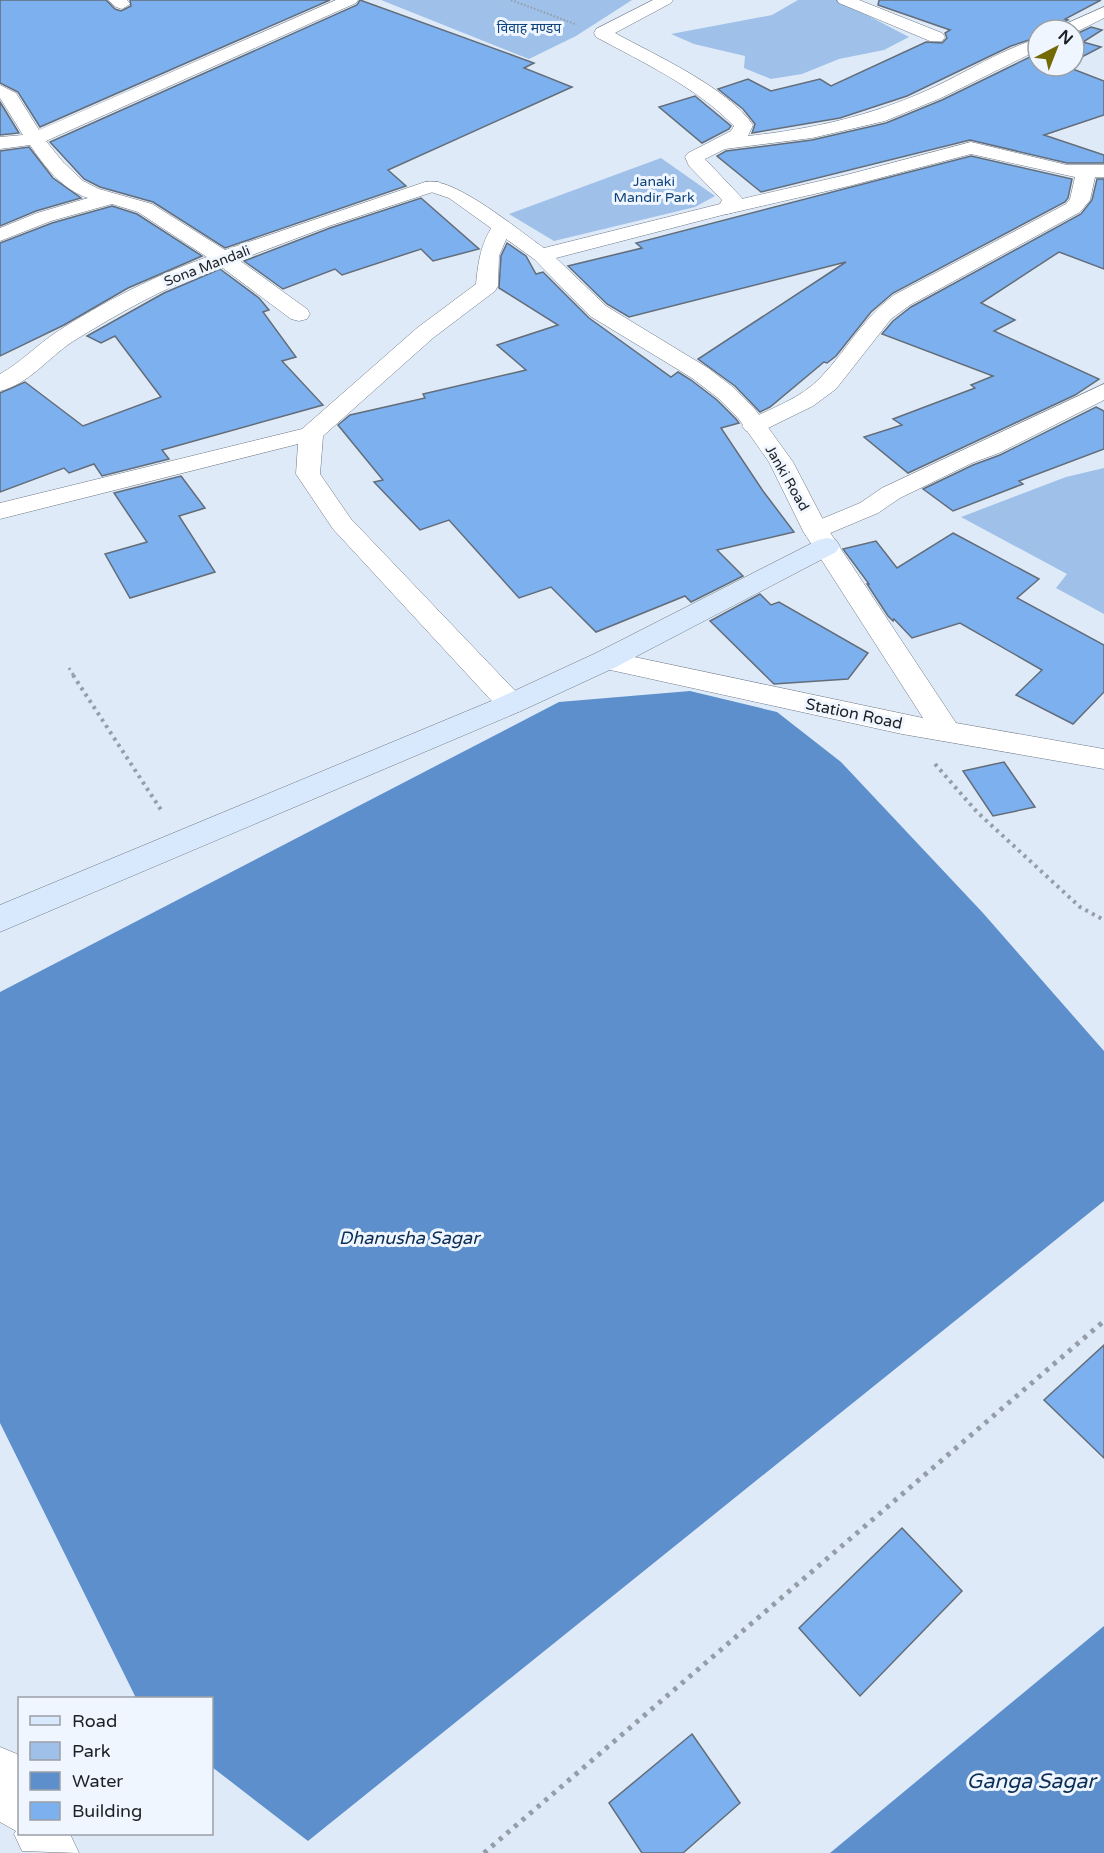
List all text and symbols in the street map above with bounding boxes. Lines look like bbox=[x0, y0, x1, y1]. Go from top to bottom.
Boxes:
north arrow bbox=[1026, 18, 1086, 78]
park label: विवाह मण्डप bbox=[497, 20, 562, 37]
text: N bbox=[1054, 26, 1077, 49]
park label: Janaki Mandir Park bbox=[613, 173, 695, 206]
street label: Sona Mandali bbox=[162, 242, 252, 290]
street label: Janki Road bbox=[761, 442, 813, 514]
street label: Station Road bbox=[804, 694, 904, 734]
water label: Dhanusha Sagar bbox=[339, 1227, 481, 1249]
legend bbox=[18, 1697, 213, 1835]
text: Road bbox=[72, 1710, 117, 1732]
text: Park bbox=[72, 1740, 111, 1762]
water label: Ganga Sagar bbox=[967, 1769, 1098, 1794]
text: Water bbox=[72, 1770, 123, 1792]
text: Building bbox=[72, 1800, 142, 1822]

